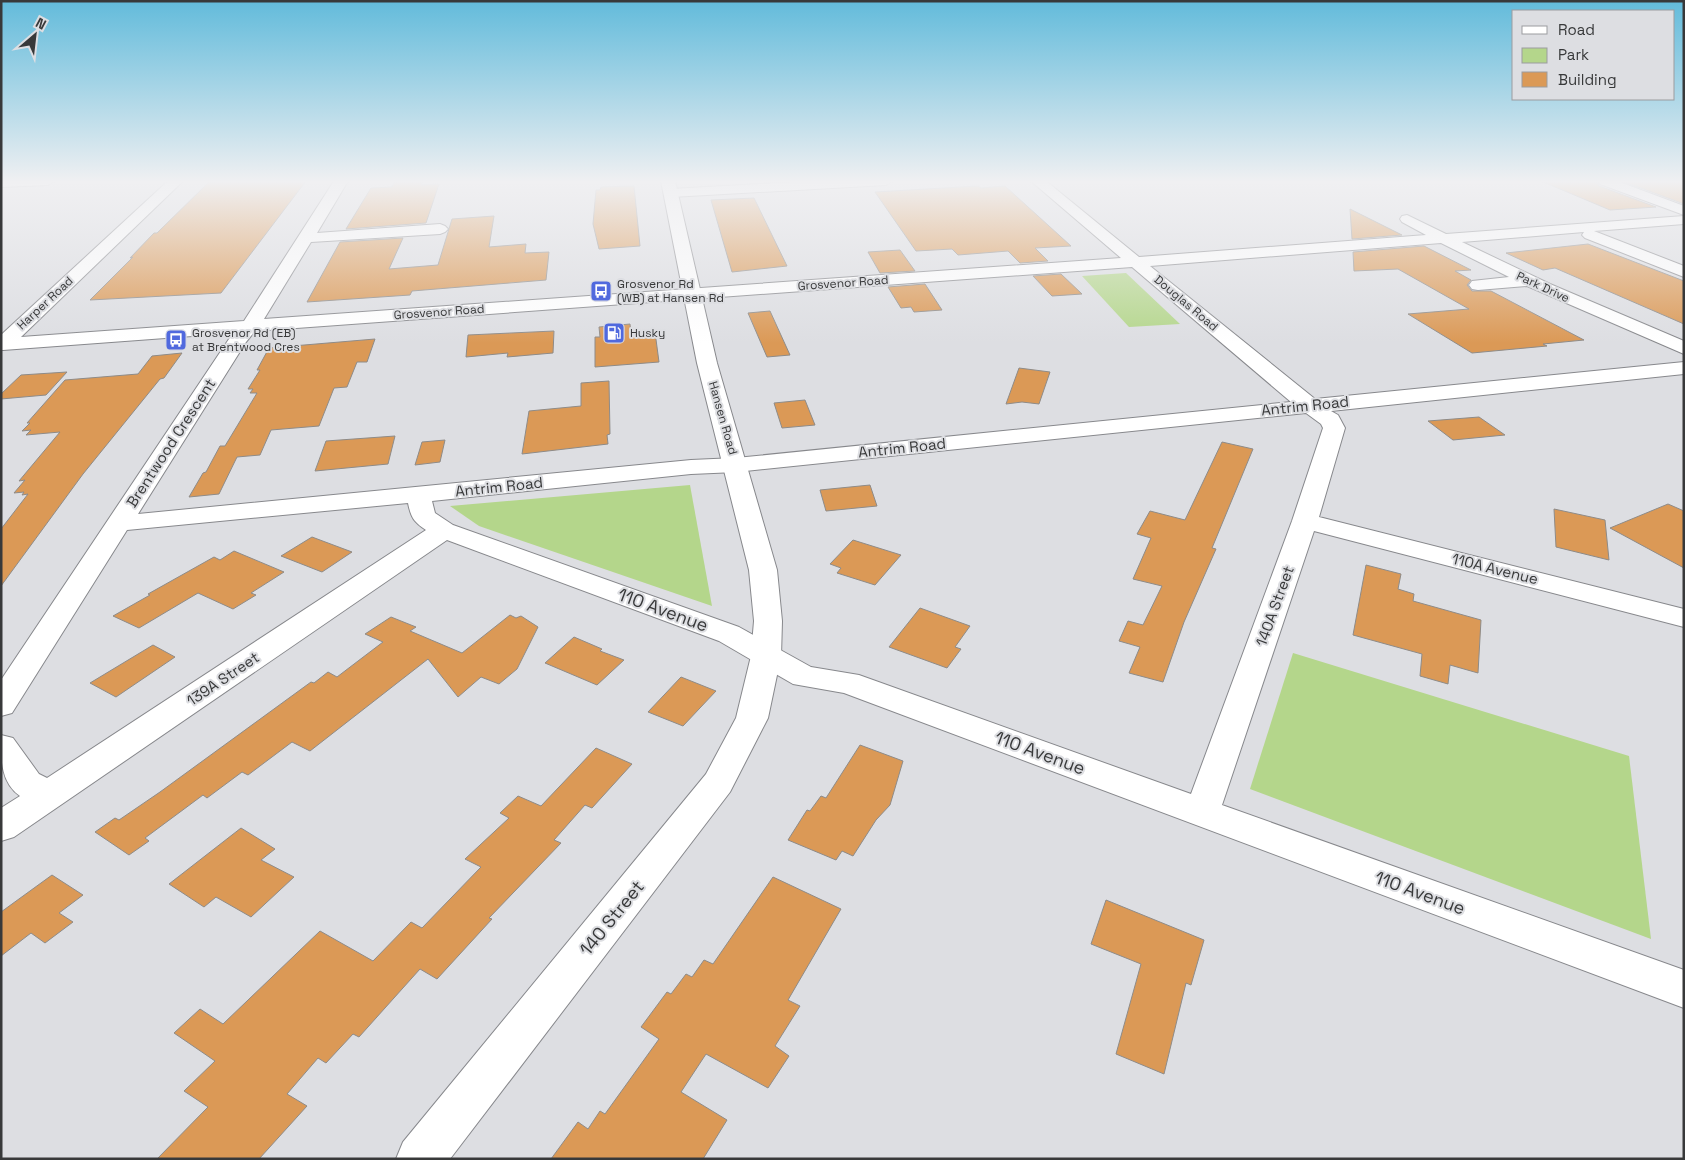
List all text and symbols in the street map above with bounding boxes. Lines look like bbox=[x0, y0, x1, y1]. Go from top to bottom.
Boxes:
north arrow bbox=[10, 10, 60, 60]
legend bbox=[1512, 10, 1675, 100]
text: N bbox=[33, 13, 49, 34]
text: Road bbox=[1558, 20, 1595, 39]
text: Park bbox=[1558, 45, 1589, 64]
text: Building bbox=[1558, 70, 1617, 89]
street label: Park Drive bbox=[1514, 268, 1572, 306]
street label: Douglas Road bbox=[1151, 271, 1221, 335]
street label: Grosvenor Road bbox=[797, 272, 889, 294]
street label: Harper Road bbox=[14, 273, 76, 333]
place label: Grosvenor Rd (WB) at Hansen Rd bbox=[617, 276, 724, 306]
bus stop icon: Grosvenor Rd (WB) at Hansen Rd bbox=[589, 279, 613, 303]
street label: Grosvenor Road bbox=[393, 301, 485, 323]
fuel station icon: Husky bbox=[602, 321, 626, 345]
place label: Grosvenor Rd (EB) at Brentwood Cres bbox=[192, 325, 300, 355]
place label: Husky bbox=[630, 325, 665, 341]
bus stop icon: Grosvenor Rd (EB) at Brentwood Cres bbox=[164, 328, 188, 352]
street label: Brentwood Crescent bbox=[122, 375, 219, 511]
street label: Hansen Road bbox=[705, 380, 741, 456]
street label: Antrim Road bbox=[1260, 391, 1350, 420]
street label: Antrim Road bbox=[857, 433, 947, 462]
street label: Antrim Road bbox=[454, 472, 544, 501]
street label: 110A Avenue bbox=[1450, 549, 1540, 588]
street label: 140A Street bbox=[1251, 563, 1298, 649]
street label: 110 Avenue bbox=[615, 583, 712, 637]
street label: 139A Street bbox=[183, 647, 263, 710]
street label: 110 Avenue bbox=[992, 726, 1089, 780]
street label: 110 Avenue bbox=[1372, 866, 1469, 920]
street label: 140 Street bbox=[574, 875, 649, 960]

